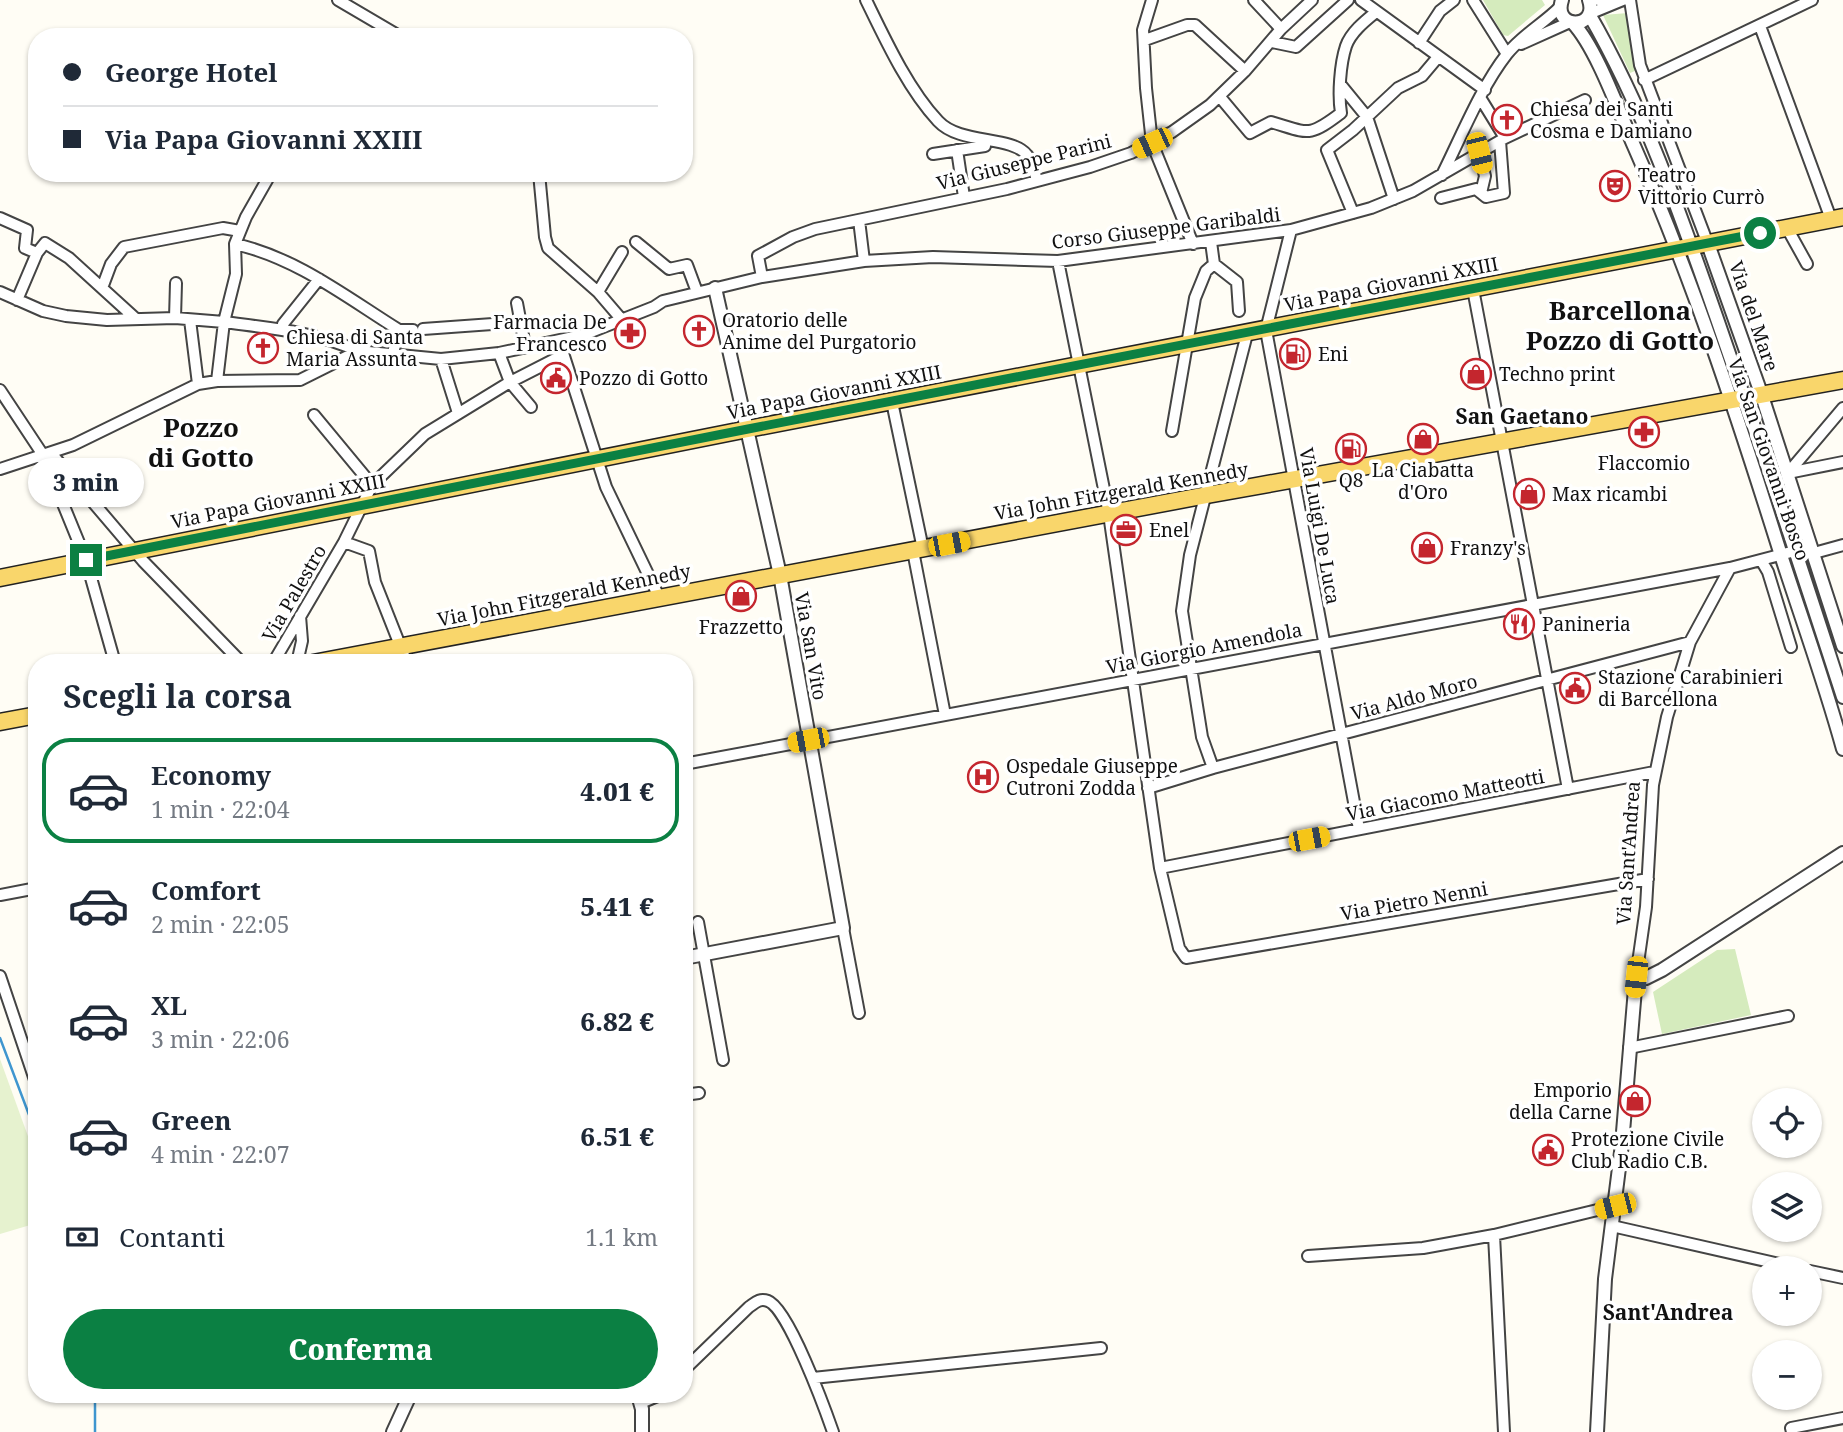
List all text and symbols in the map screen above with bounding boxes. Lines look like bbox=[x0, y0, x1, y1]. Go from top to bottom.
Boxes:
text: George Hotel bbox=[105, 54, 277, 90]
place label: Chiesa dei Santi Cosma e Damiano bbox=[1530, 96, 1692, 144]
church icon: Chiesa dei Santi Cosma e Damiano bbox=[1490, 103, 1524, 137]
text: Via Papa Giovanni XXIII bbox=[105, 121, 422, 157]
car bbox=[1129, 125, 1176, 161]
street label: Via Giuseppe Parini bbox=[934, 128, 1114, 196]
car bbox=[1464, 130, 1495, 176]
place label: Teatro Vittorio Currò bbox=[1638, 162, 1765, 210]
theatre icon: Teatro Vittorio Currò bbox=[1598, 169, 1632, 203]
street label: Corso Giuseppe Garibaldi bbox=[1050, 201, 1282, 255]
route start bbox=[1744, 217, 1776, 249]
street label: Via Papa Giovanni XXIII bbox=[1282, 250, 1500, 318]
street label: Via del Mare bbox=[1723, 257, 1785, 375]
district label: Barcellona Pozzo di Gotto bbox=[1526, 292, 1714, 358]
place label: Oratorio delle Anime del Purgatorio bbox=[722, 307, 917, 355]
place label: Farmacia De Francesco bbox=[493, 309, 607, 357]
church icon: Oratorio delle Anime del Purgatorio bbox=[682, 314, 716, 348]
pharmacy icon: Farmacia De Francesco bbox=[613, 316, 647, 350]
place label: Chiesa di Santa Maria Assunta bbox=[286, 324, 424, 372]
church icon: Chiesa di Santa Maria Assunta bbox=[246, 331, 280, 365]
fuel station icon: Eni bbox=[1278, 337, 1312, 371]
place label: Eni bbox=[1318, 341, 1348, 367]
street label: Via San Giovanni Bosco bbox=[1722, 354, 1816, 564]
shop icon: Techno print bbox=[1459, 357, 1493, 391]
street label: Via Papa Giovanni XXIII bbox=[725, 358, 943, 426]
public building icon: Pozzo di Gotto bbox=[539, 361, 573, 395]
place label: Techno print bbox=[1499, 361, 1615, 387]
place label: Pozzo di Gotto bbox=[579, 365, 708, 391]
district label: San Gaetano bbox=[1455, 402, 1589, 430]
district label: Pozzo di Gotto bbox=[148, 409, 254, 475]
pharmacy icon: Flaccomio bbox=[1627, 415, 1661, 449]
shop icon: La Ciabatta d'Oro bbox=[1406, 422, 1440, 456]
fuel station icon: Q8 bbox=[1334, 432, 1368, 466]
street label: Via Luigi De Luca bbox=[1293, 446, 1347, 606]
place label: Flaccomio bbox=[1598, 450, 1690, 476]
street label: Via John Fitzgerald Kennedy bbox=[992, 456, 1250, 526]
place label: La Ciabatta d'Oro bbox=[1372, 457, 1474, 505]
callout: 3 min bbox=[28, 458, 144, 508]
text: 3 min bbox=[53, 466, 119, 498]
street label: Via Papa Giovanni XXIII bbox=[169, 467, 387, 535]
place label: Q8 bbox=[1339, 467, 1363, 493]
shop icon: Max ricambi bbox=[1512, 477, 1546, 511]
place label: Max ricambi bbox=[1552, 481, 1667, 507]
office icon: Enel bbox=[1109, 513, 1143, 547]
place label: Enel bbox=[1149, 517, 1189, 543]
car bbox=[927, 530, 972, 558]
shop icon: Franzy's bbox=[1410, 531, 1444, 565]
place label: Franzy's bbox=[1450, 535, 1526, 561]
street label: Via Palestro bbox=[256, 540, 332, 646]
route end bbox=[70, 544, 102, 576]
street label: Via John Fitzgerald Kennedy bbox=[435, 558, 693, 632]
shop icon: Frazzetto bbox=[724, 579, 758, 613]
street label: Via San Vito bbox=[789, 590, 833, 702]
restaurant icon: Panineria bbox=[1502, 607, 1536, 641]
place label: Panineria bbox=[1542, 611, 1631, 637]
place label: Frazzetto bbox=[699, 614, 783, 640]
street label: Via Giorgio Amendola bbox=[1104, 616, 1304, 680]
place label: Stazione Carabinieri di Barcellona bbox=[1598, 664, 1783, 712]
street label: Via Aldo Moro bbox=[1348, 668, 1480, 726]
public building icon: Stazione Carabinieri di Barcellona bbox=[1558, 671, 1592, 705]
text: Scegli la corsa bbox=[63, 674, 292, 717]
car bbox=[786, 726, 831, 754]
place label: Ospedale Giuseppe Cutroni Zodda bbox=[1006, 753, 1178, 801]
text: Economy bbox=[151, 757, 271, 793]
icon: car bbox=[67, 759, 130, 822]
hospital icon: Ospedale Giuseppe Cutroni Zodda bbox=[966, 760, 1000, 794]
street label: Via Giacomo Matteotti bbox=[1344, 763, 1546, 827]
text: 4.01 € bbox=[580, 773, 654, 809]
street label: Via Sant'Andrea bbox=[1610, 780, 1646, 926]
text: 1 min · 22:04 bbox=[151, 793, 289, 825]
car bbox=[1287, 825, 1332, 853]
text: Comfort bbox=[151, 872, 261, 908]
icon: car bbox=[67, 874, 130, 937]
street label: Via Pietro Nenni bbox=[1338, 875, 1490, 927]
text: 5.41 € bbox=[580, 888, 654, 924]
text: 2 min · 22:05 bbox=[151, 908, 289, 940]
car bbox=[1624, 955, 1649, 999]
text: XL bbox=[151, 987, 187, 1023]
icon: car bbox=[67, 989, 130, 1052]
text: 6.82 € bbox=[580, 1003, 654, 1039]
text: 3 min · 22:06 bbox=[151, 1023, 289, 1055]
place label: Emporio della Carne bbox=[1509, 1077, 1612, 1125]
shop icon: Emporio della Carne bbox=[1618, 1084, 1652, 1118]
map controls bbox=[1752, 1088, 1822, 1410]
button: locate bbox=[1752, 1088, 1822, 1158]
text: Green bbox=[151, 1102, 232, 1138]
icon: car bbox=[67, 1104, 130, 1167]
text: 6.51 € bbox=[580, 1118, 654, 1154]
place label: Protezione Civile Club Radio C.B. bbox=[1571, 1126, 1724, 1174]
public building icon: Protezione Civile Club Radio C.B. bbox=[1531, 1133, 1565, 1167]
text: 4 min · 22:07 bbox=[151, 1138, 289, 1170]
button: layers bbox=[1752, 1172, 1822, 1242]
car bbox=[1593, 1191, 1638, 1221]
icon: cash bbox=[63, 1218, 101, 1256]
text: Contanti bbox=[119, 1219, 225, 1255]
text: 1.1 km bbox=[585, 1221, 658, 1253]
button: + bbox=[1752, 1256, 1822, 1326]
district label: Sant'Andrea bbox=[1603, 1298, 1733, 1326]
button: Conferma bbox=[63, 1309, 658, 1389]
button: − bbox=[1752, 1340, 1822, 1410]

